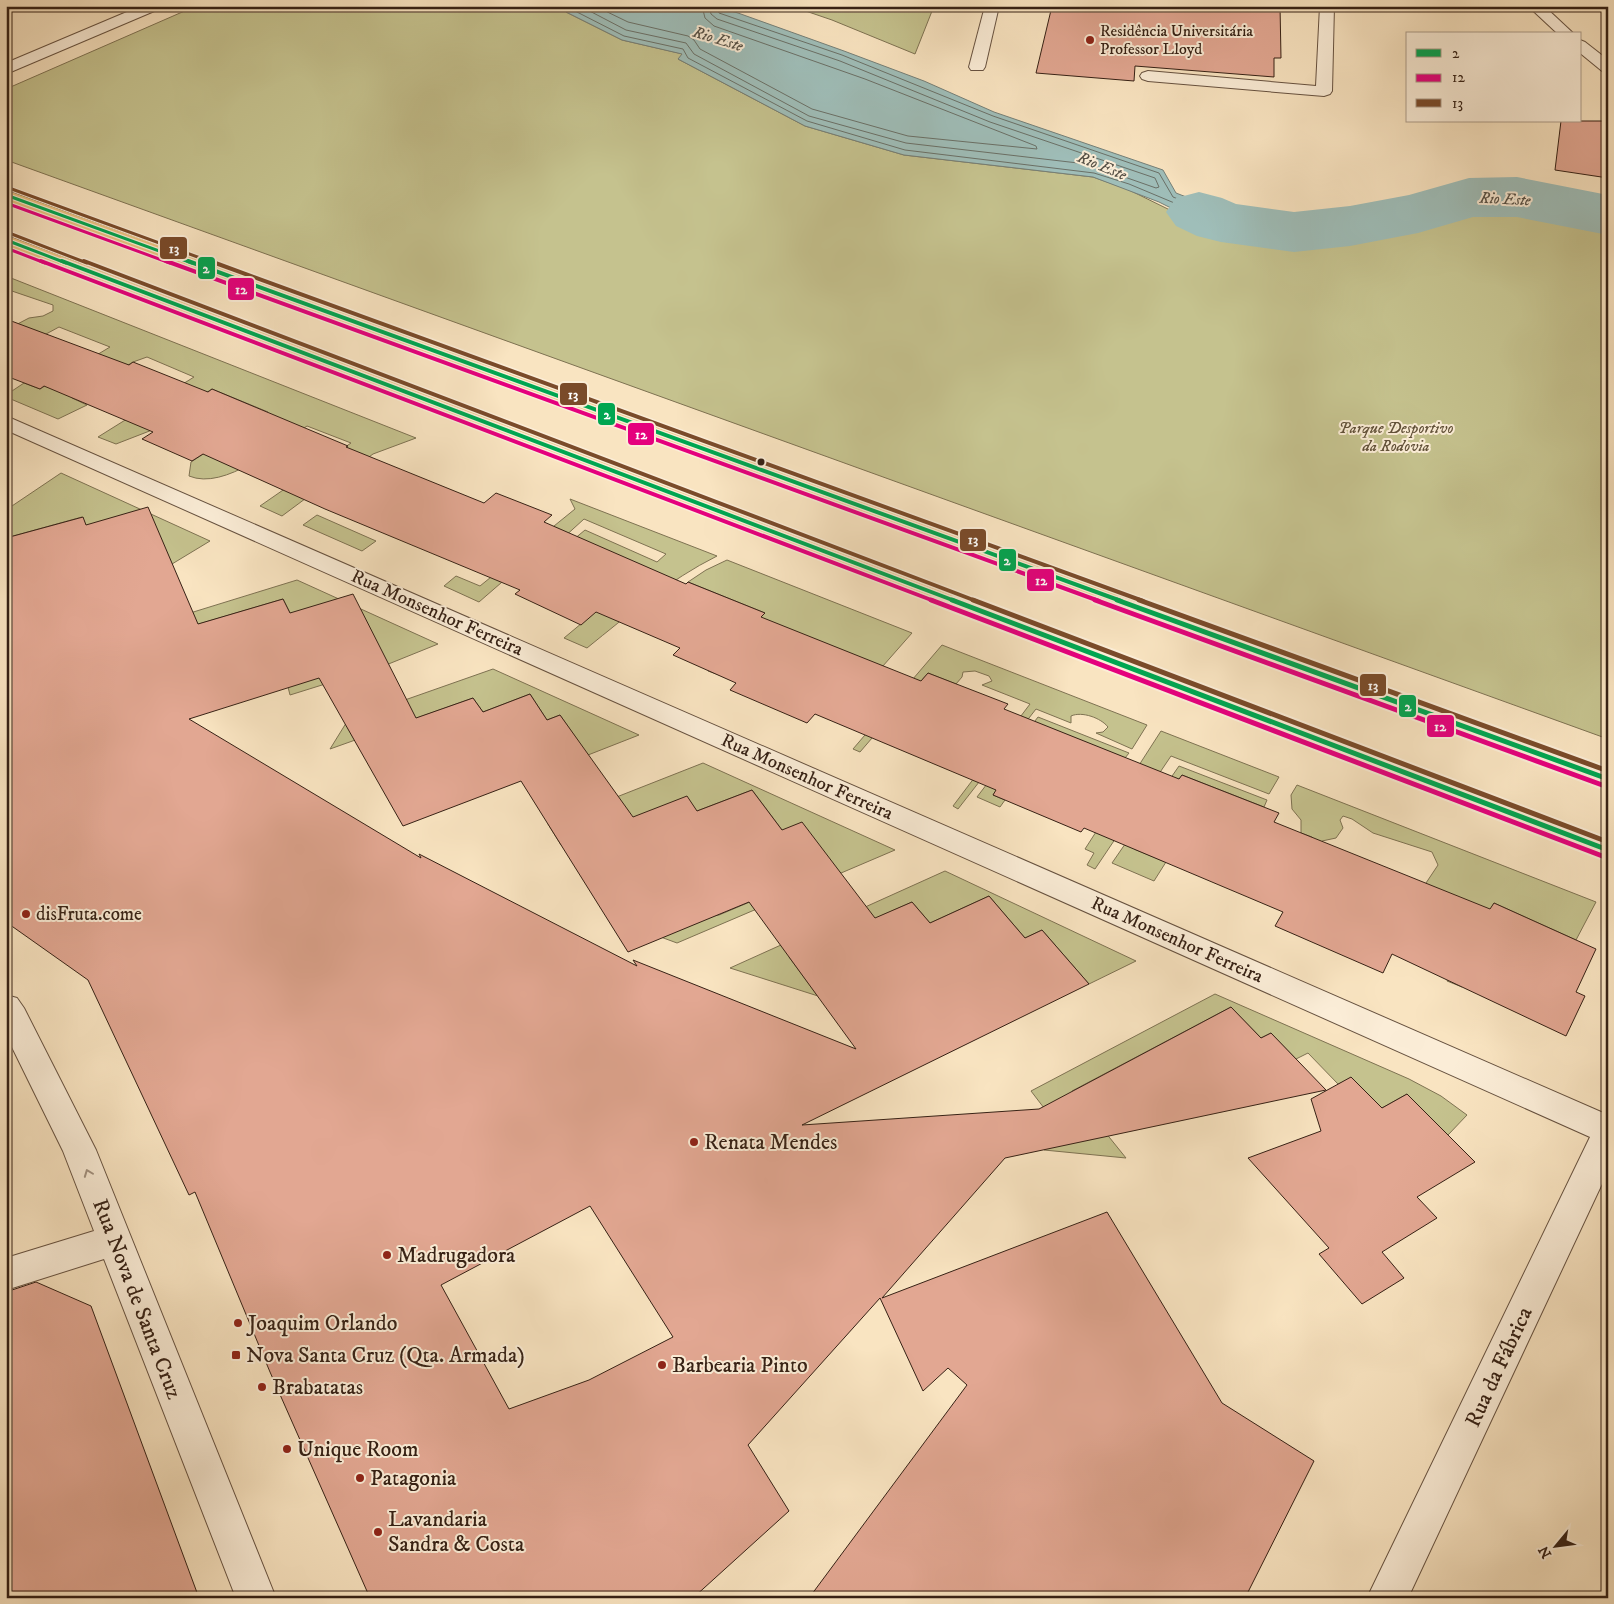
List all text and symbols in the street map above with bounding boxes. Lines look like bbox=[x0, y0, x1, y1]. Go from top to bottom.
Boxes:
place label: Residência Universitária Professor Lloyd bbox=[1100, 21, 1253, 59]
water label: Rio Este bbox=[690, 22, 746, 56]
legend bbox=[1406, 32, 1582, 122]
marker: Residência Universitária Professor Lloyd bbox=[1084, 34, 1096, 46]
text: 2 bbox=[1452, 44, 1460, 63]
text: 12 bbox=[1452, 68, 1466, 87]
text: 13 bbox=[1452, 94, 1463, 113]
water label: Rio Este bbox=[1074, 147, 1130, 185]
water label: Rio Este bbox=[1478, 188, 1532, 210]
line badge: 13 bbox=[159, 236, 188, 260]
text: 13 bbox=[169, 240, 179, 258]
line badge: 2 bbox=[197, 256, 216, 280]
text: 2 bbox=[203, 260, 211, 278]
line badge: 12 bbox=[227, 277, 255, 301]
text: 12 bbox=[235, 281, 248, 299]
line badge: 13 bbox=[559, 382, 588, 406]
text: 13 bbox=[568, 386, 578, 404]
line badge: 2 bbox=[597, 402, 616, 426]
text: 2 bbox=[604, 406, 612, 424]
park label: Parque Desportivo da Rodovia bbox=[1339, 418, 1453, 456]
line badge: 12 bbox=[627, 422, 655, 446]
text: 12 bbox=[635, 426, 648, 444]
unlabelled marker bbox=[756, 457, 766, 467]
line badge: 13 bbox=[959, 528, 987, 552]
text: 13 bbox=[968, 531, 978, 549]
line badge: 2 bbox=[998, 548, 1017, 572]
text: 2 bbox=[1004, 552, 1012, 570]
street label: Rua Monsenhor Ferreira bbox=[348, 565, 526, 661]
line badge: 12 bbox=[1026, 568, 1055, 592]
text: 12 bbox=[1035, 572, 1048, 590]
line badge: 13 bbox=[1359, 673, 1387, 697]
text: 13 bbox=[1368, 677, 1378, 695]
line badge: 2 bbox=[1398, 694, 1417, 718]
text: 2 bbox=[1405, 698, 1413, 716]
line badge: 12 bbox=[1426, 714, 1455, 738]
text: 12 bbox=[1434, 718, 1447, 736]
street label: Rua Monsenhor Ferreira bbox=[718, 729, 896, 825]
street label: Rua Monsenhor Ferreira bbox=[1088, 892, 1266, 988]
place label: disFruta.come bbox=[36, 903, 142, 926]
marker: disFruta.come bbox=[20, 908, 32, 920]
place label: Renata Mendes bbox=[704, 1129, 837, 1156]
marker: Renata Mendes bbox=[688, 1136, 700, 1148]
one-way arrow bbox=[83, 1169, 94, 1178]
street label: Rua Nova de Santa Cruz bbox=[86, 1195, 188, 1403]
place label: Madrugadora bbox=[397, 1242, 516, 1269]
marker: Madrugadora bbox=[381, 1249, 393, 1261]
street label: Rua da Fábrica bbox=[1459, 1302, 1539, 1431]
place label: Joaquim Orlando bbox=[246, 1310, 398, 1337]
marker: Joaquim Orlando bbox=[232, 1317, 244, 1329]
place label: Nova Santa Cruz (Qta. Armada) bbox=[246, 1342, 525, 1369]
marker: Nova Santa Cruz (Qta. Armada) bbox=[230, 1349, 242, 1361]
place label: Barbearia Pinto bbox=[672, 1352, 808, 1379]
marker: Barbearia Pinto bbox=[656, 1359, 668, 1371]
place label: Brabatatas bbox=[272, 1374, 363, 1401]
marker: Brabatatas bbox=[256, 1381, 268, 1393]
place label: Unique Room bbox=[297, 1436, 418, 1463]
marker: Unique Room bbox=[281, 1443, 293, 1455]
place label: Patagonia bbox=[370, 1465, 457, 1492]
marker: Patagonia bbox=[354, 1472, 366, 1484]
place label: Lavandaria Sandra & Costa bbox=[388, 1506, 525, 1558]
north arrow bbox=[1532, 1522, 1582, 1572]
marker: Lavandaria Sandra & Costa bbox=[372, 1526, 384, 1538]
text: N bbox=[1535, 1542, 1556, 1561]

